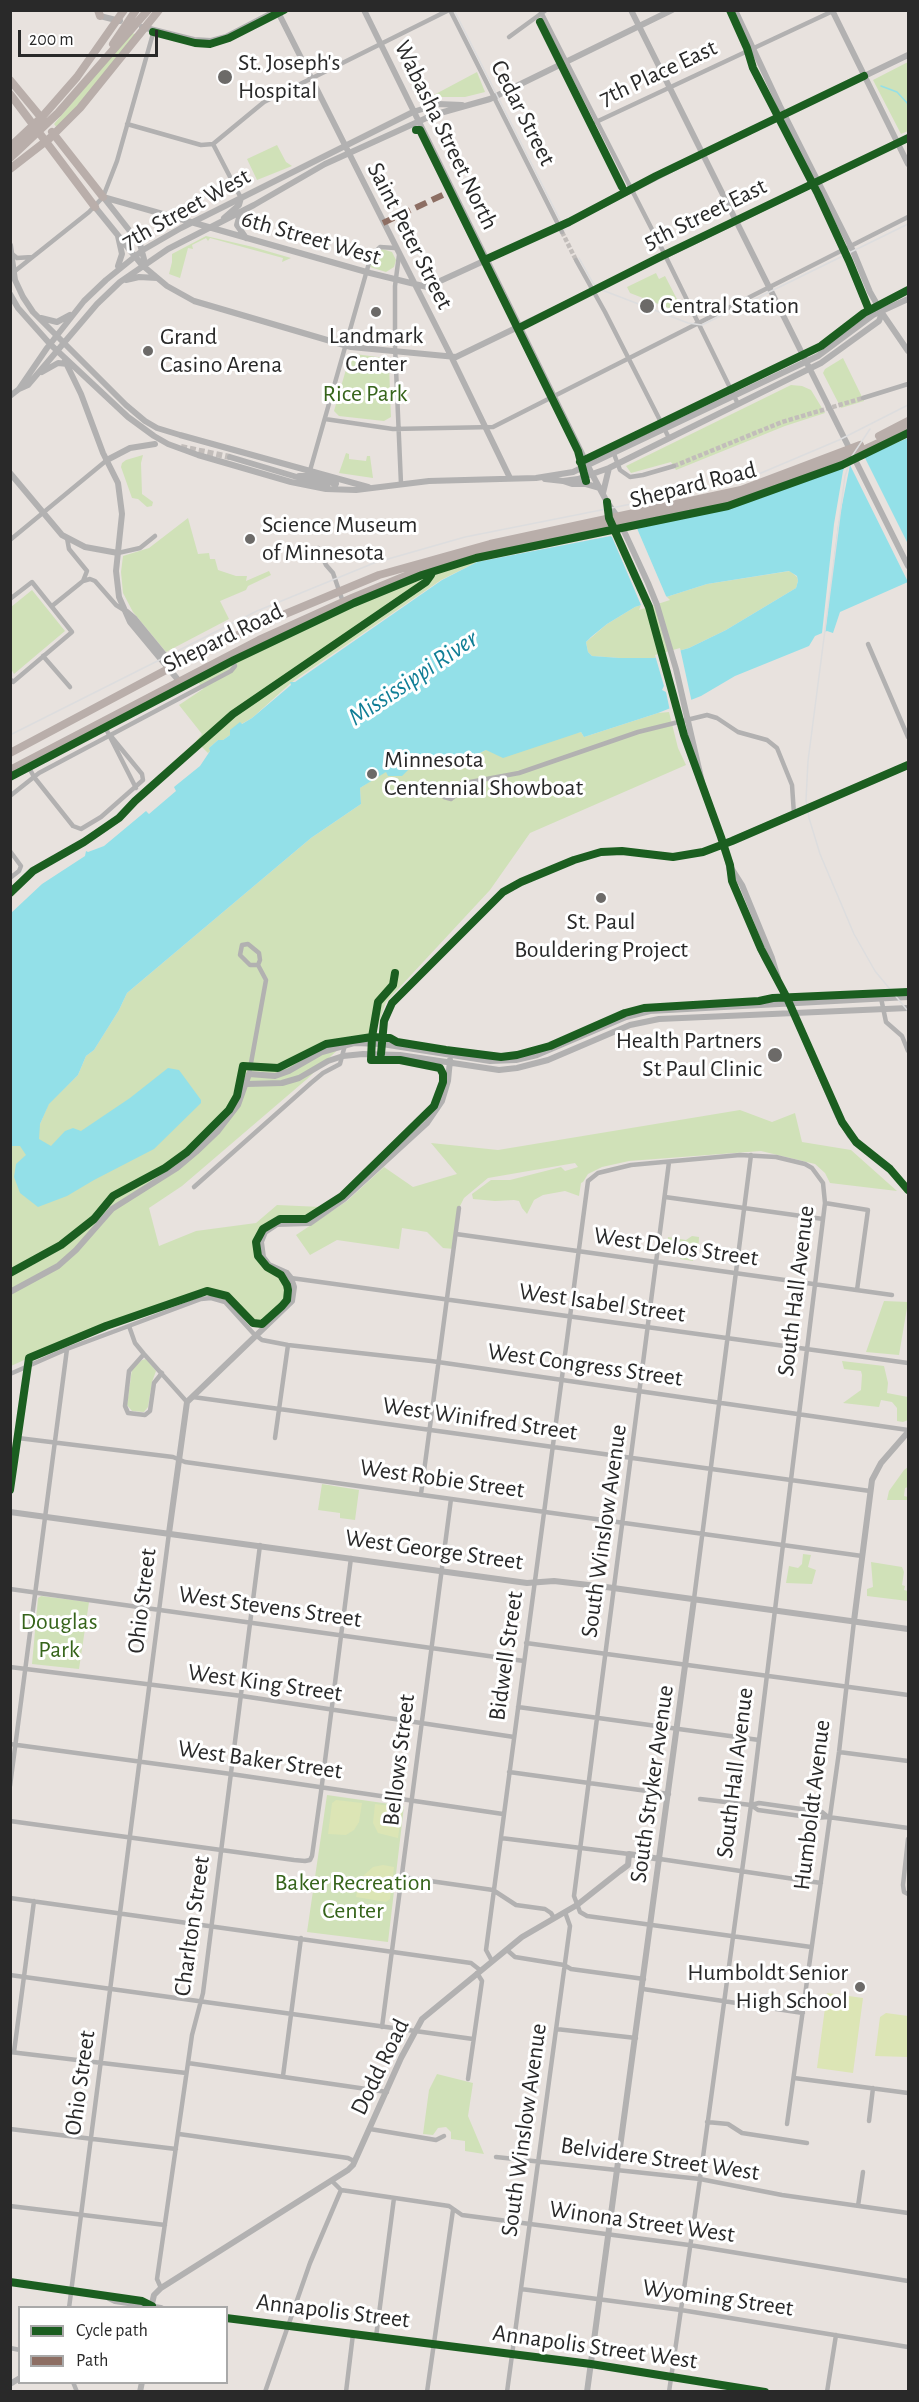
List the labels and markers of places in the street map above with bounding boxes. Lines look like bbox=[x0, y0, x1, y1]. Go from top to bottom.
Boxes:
place label: St. Joseph's Hospital bbox=[238, 49, 340, 105]
marker: St. Joseph's Hospital bbox=[216, 68, 234, 86]
place label: Central Station bbox=[660, 292, 799, 320]
marker: Central Station bbox=[638, 297, 656, 315]
marker: Landmark Center bbox=[369, 305, 383, 319]
place label: Landmark Center bbox=[329, 322, 423, 378]
place label: Grand Casino Arena bbox=[160, 323, 282, 379]
marker: Grand Casino Arena bbox=[141, 344, 155, 358]
place label: Science Museum of Minnesota bbox=[262, 511, 417, 567]
marker: Science Museum of Minnesota bbox=[243, 532, 257, 546]
place label: Minnesota Centennial Showboat bbox=[384, 746, 583, 802]
marker: Minnesota Centennial Showboat bbox=[365, 767, 379, 781]
marker: St. Paul Bouldering Project bbox=[594, 891, 608, 905]
place label: St. Paul Bouldering Project bbox=[514, 908, 688, 964]
place label: Health Partners St Paul Clinic bbox=[616, 1027, 762, 1083]
marker: Health Partners St Paul Clinic bbox=[766, 1046, 784, 1064]
place label: Humboldt Senior High School bbox=[687, 1959, 848, 2015]
marker: Humboldt Senior High School bbox=[853, 1980, 867, 1994]

